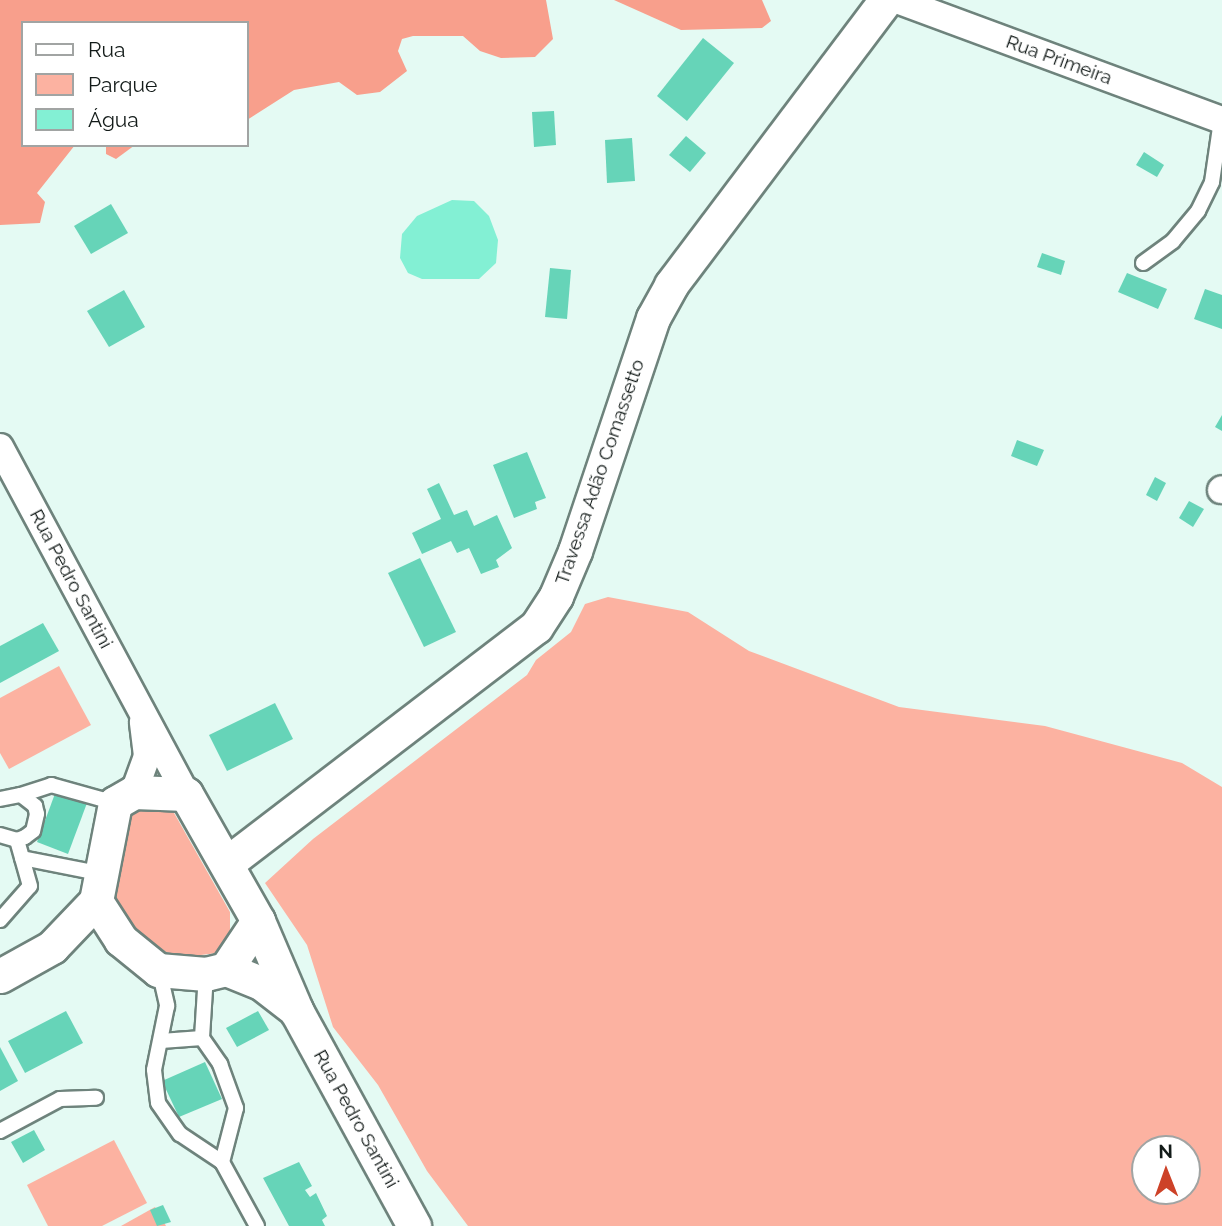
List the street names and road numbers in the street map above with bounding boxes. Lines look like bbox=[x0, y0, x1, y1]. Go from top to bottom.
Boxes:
street label: Rua Primeira bbox=[1003, 30, 1115, 90]
street label: Travessa Adão Comassetto bbox=[551, 356, 649, 588]
street label: Rua Pedro Santini bbox=[25, 505, 117, 653]
street label: Rua Pedro Santini bbox=[309, 1046, 403, 1192]

